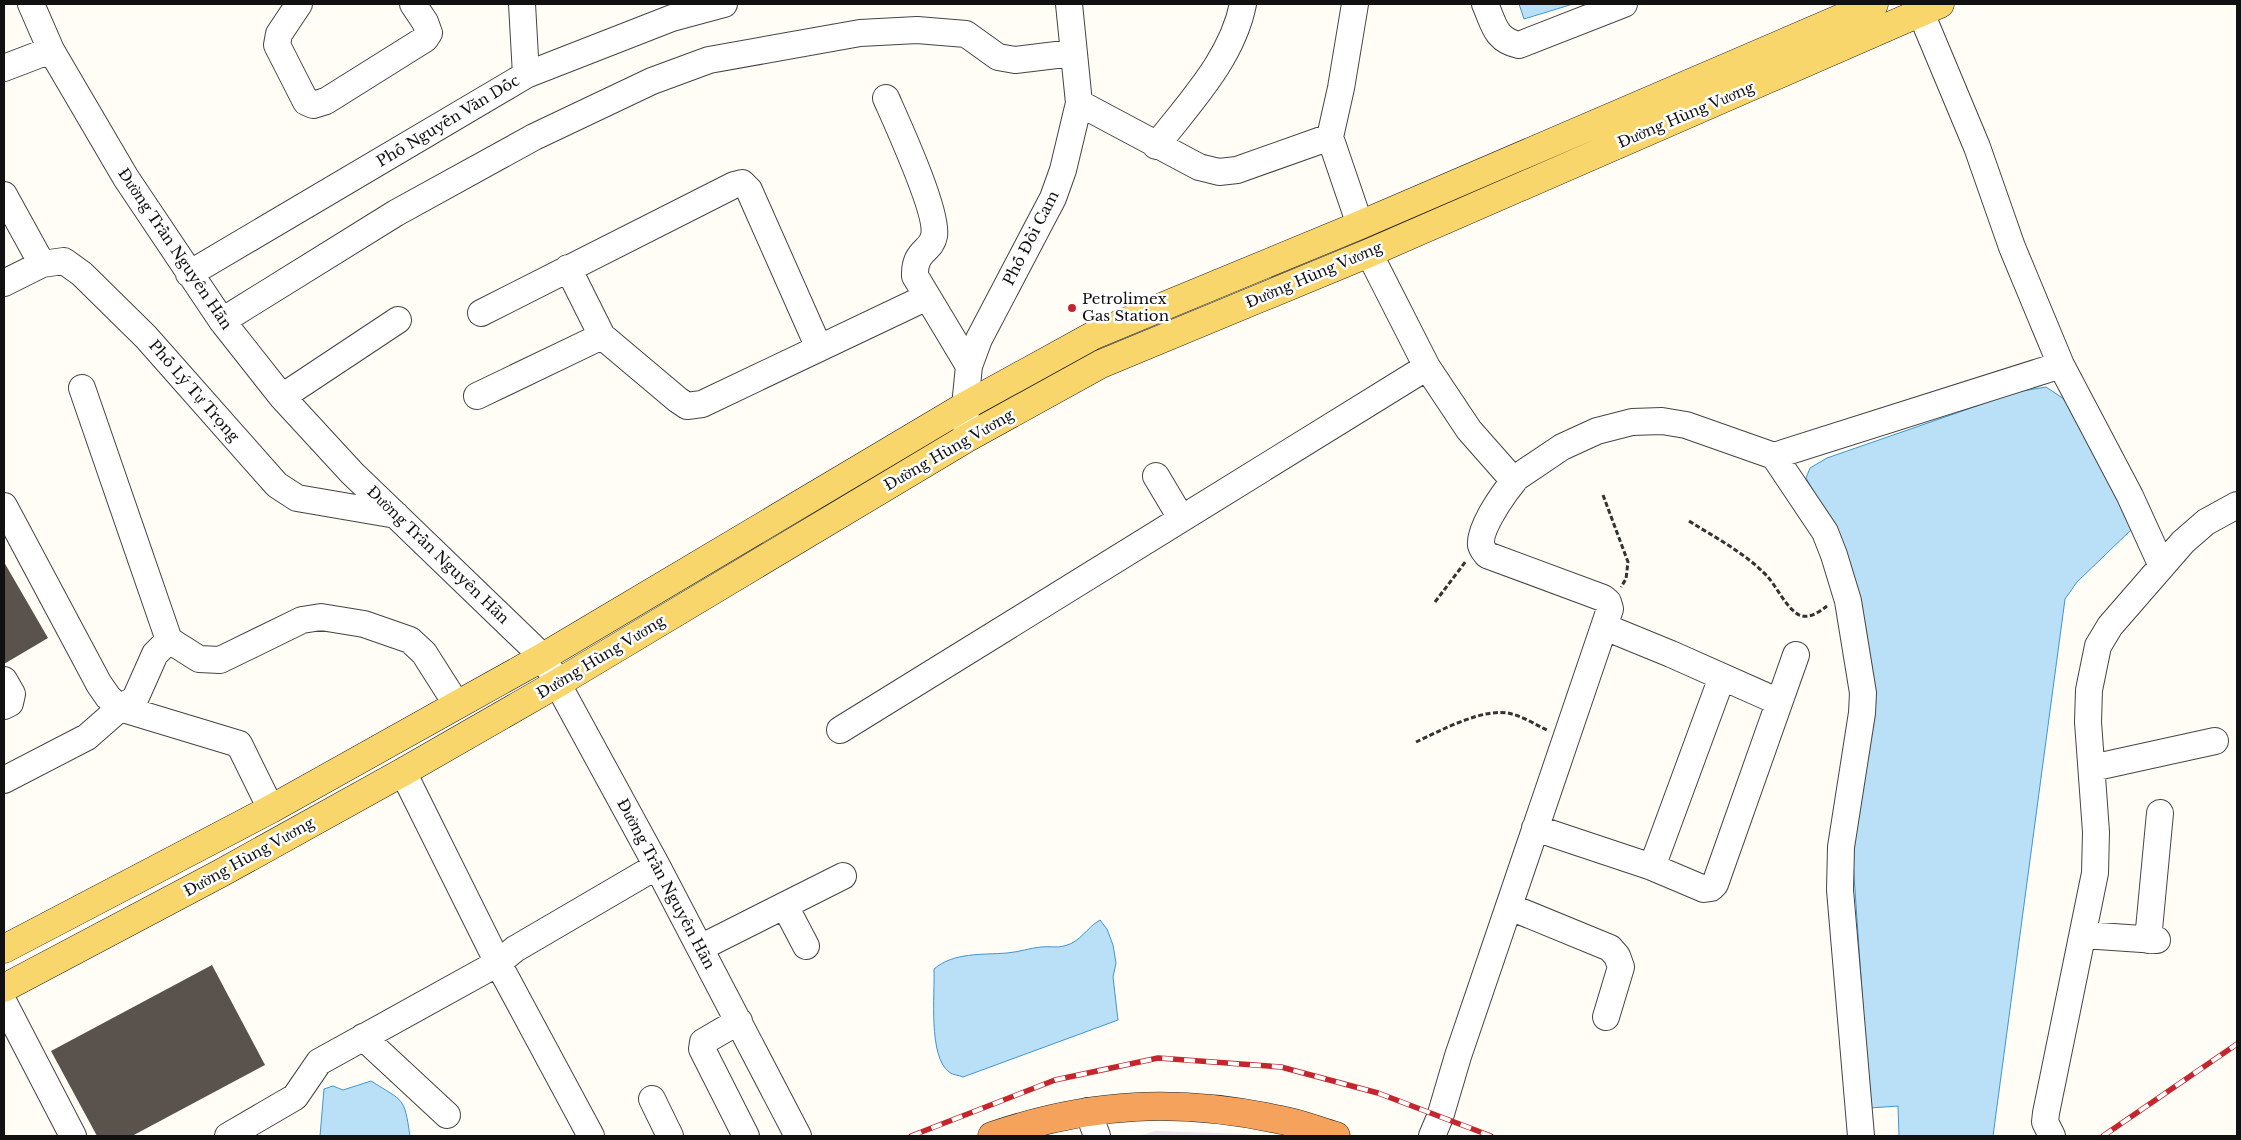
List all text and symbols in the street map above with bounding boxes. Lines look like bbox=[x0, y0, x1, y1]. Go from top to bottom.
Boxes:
street label: Phố Nguyễn Văn Dốc bbox=[373, 70, 523, 171]
street label: Đường Hùng Vương bbox=[1615, 77, 1758, 152]
street label: Đường Trần Nguyên Hãn bbox=[114, 164, 237, 333]
street label: Phố Đồi Cam bbox=[999, 187, 1063, 288]
street label: Đường Hùng Vương bbox=[1243, 237, 1386, 312]
place label: Petrolimex Gas Station bbox=[1082, 289, 1169, 325]
marker: Petrolimex Gas Station bbox=[1066, 302, 1078, 314]
street label: Phố Lý Tự Trọng bbox=[145, 336, 244, 446]
street label: Đường Hùng Vương bbox=[881, 404, 1018, 494]
street label: Đường Trần Nguyên Hãn bbox=[363, 482, 513, 628]
street label: Đường Hùng Vương bbox=[533, 610, 669, 702]
street label: Đường Trần Nguyên Hãn bbox=[613, 795, 720, 972]
street label: Đường Hùng Vương bbox=[180, 812, 318, 900]

